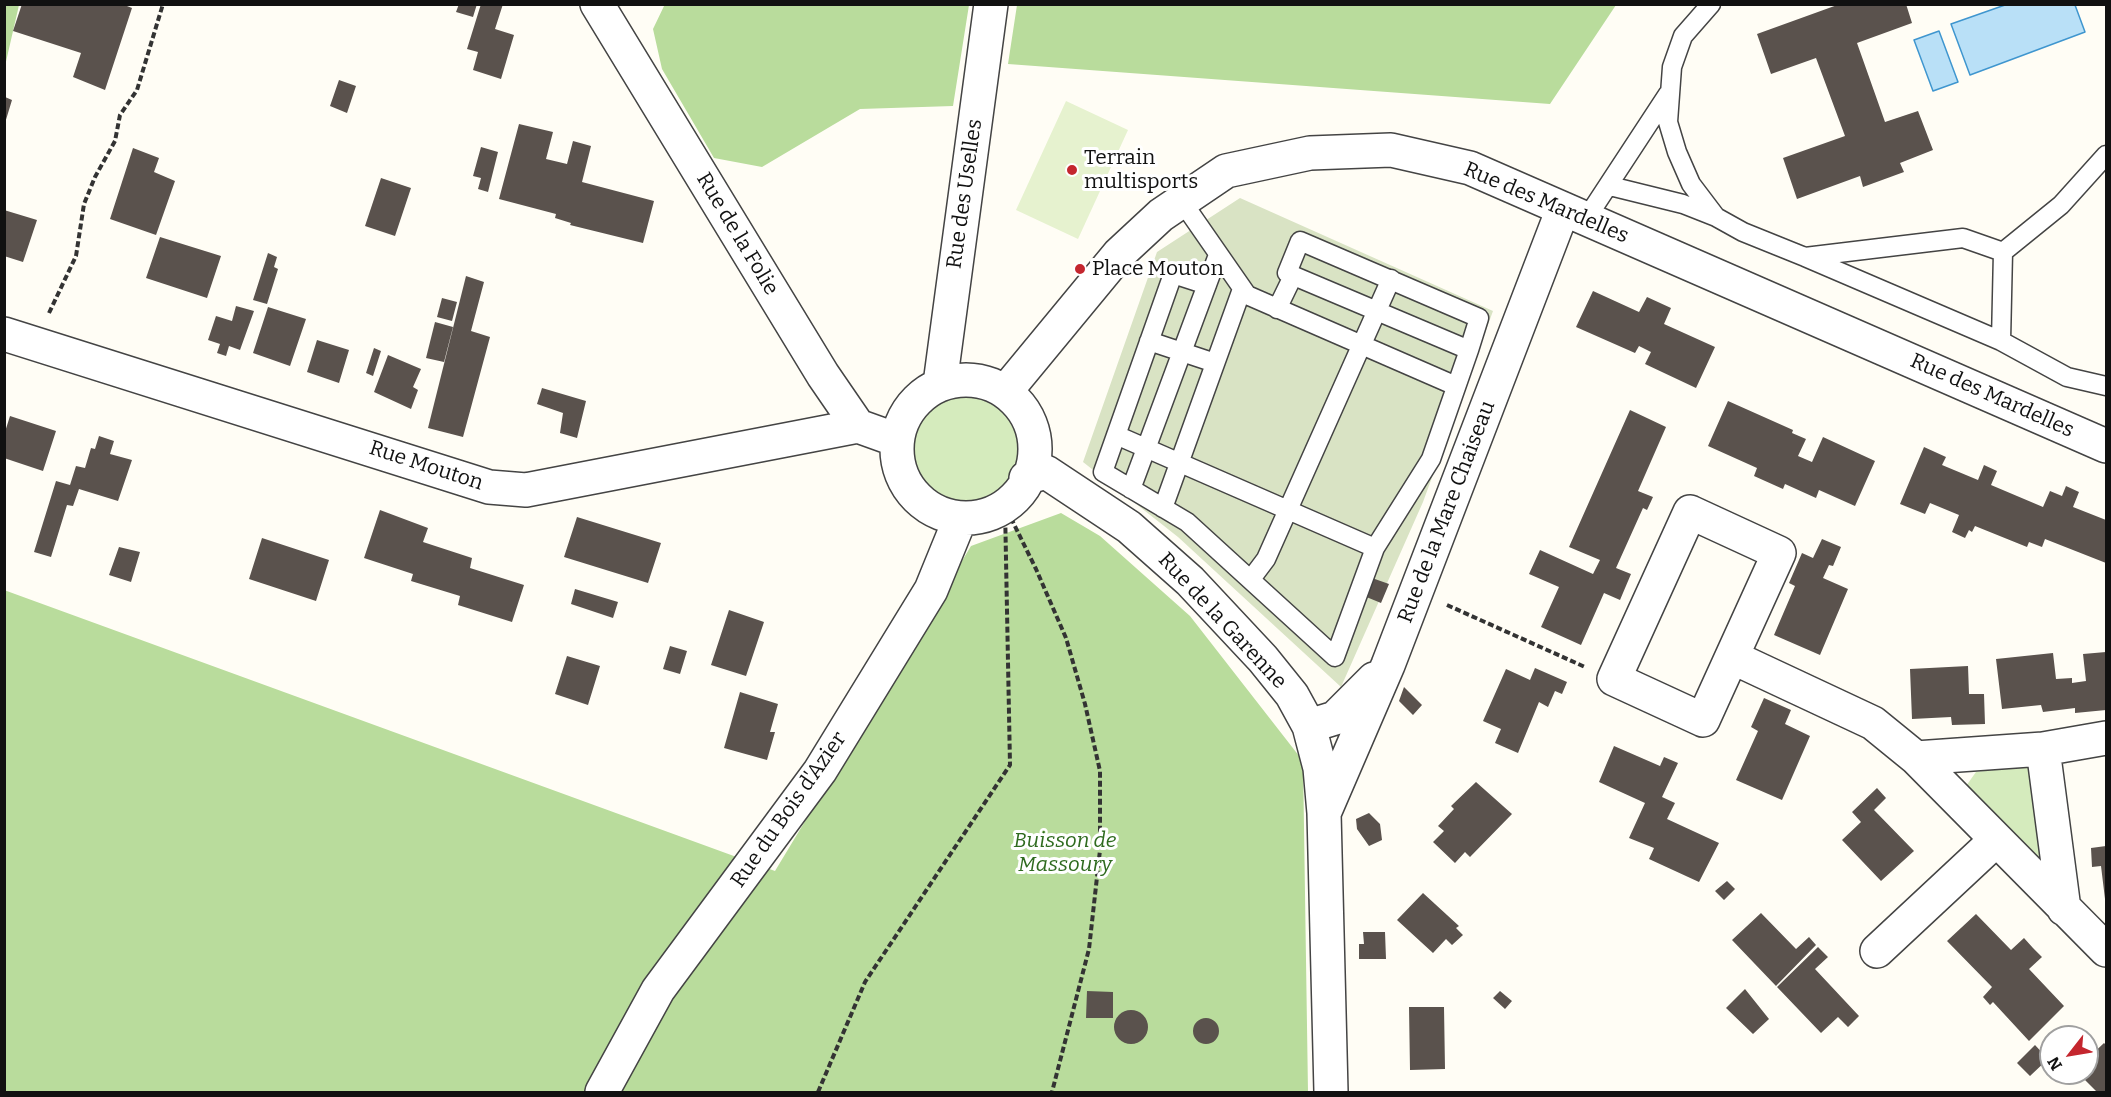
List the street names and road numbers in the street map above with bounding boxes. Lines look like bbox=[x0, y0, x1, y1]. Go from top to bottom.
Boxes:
street label: Rue des Uselles bbox=[942, 118, 988, 270]
street label: Rue des Mardelles bbox=[1460, 157, 1632, 249]
street label: Rue de la Folie bbox=[691, 168, 783, 300]
street label: Rue des Mardelles bbox=[1906, 349, 2078, 443]
street label: Rue de la Mare Chaiseau bbox=[1393, 397, 1501, 627]
street label: Rue Mouton bbox=[366, 436, 486, 496]
street label: Rue de la Garenne bbox=[1152, 548, 1292, 694]
street label: Rue du Bois d'Azier bbox=[726, 727, 852, 893]

